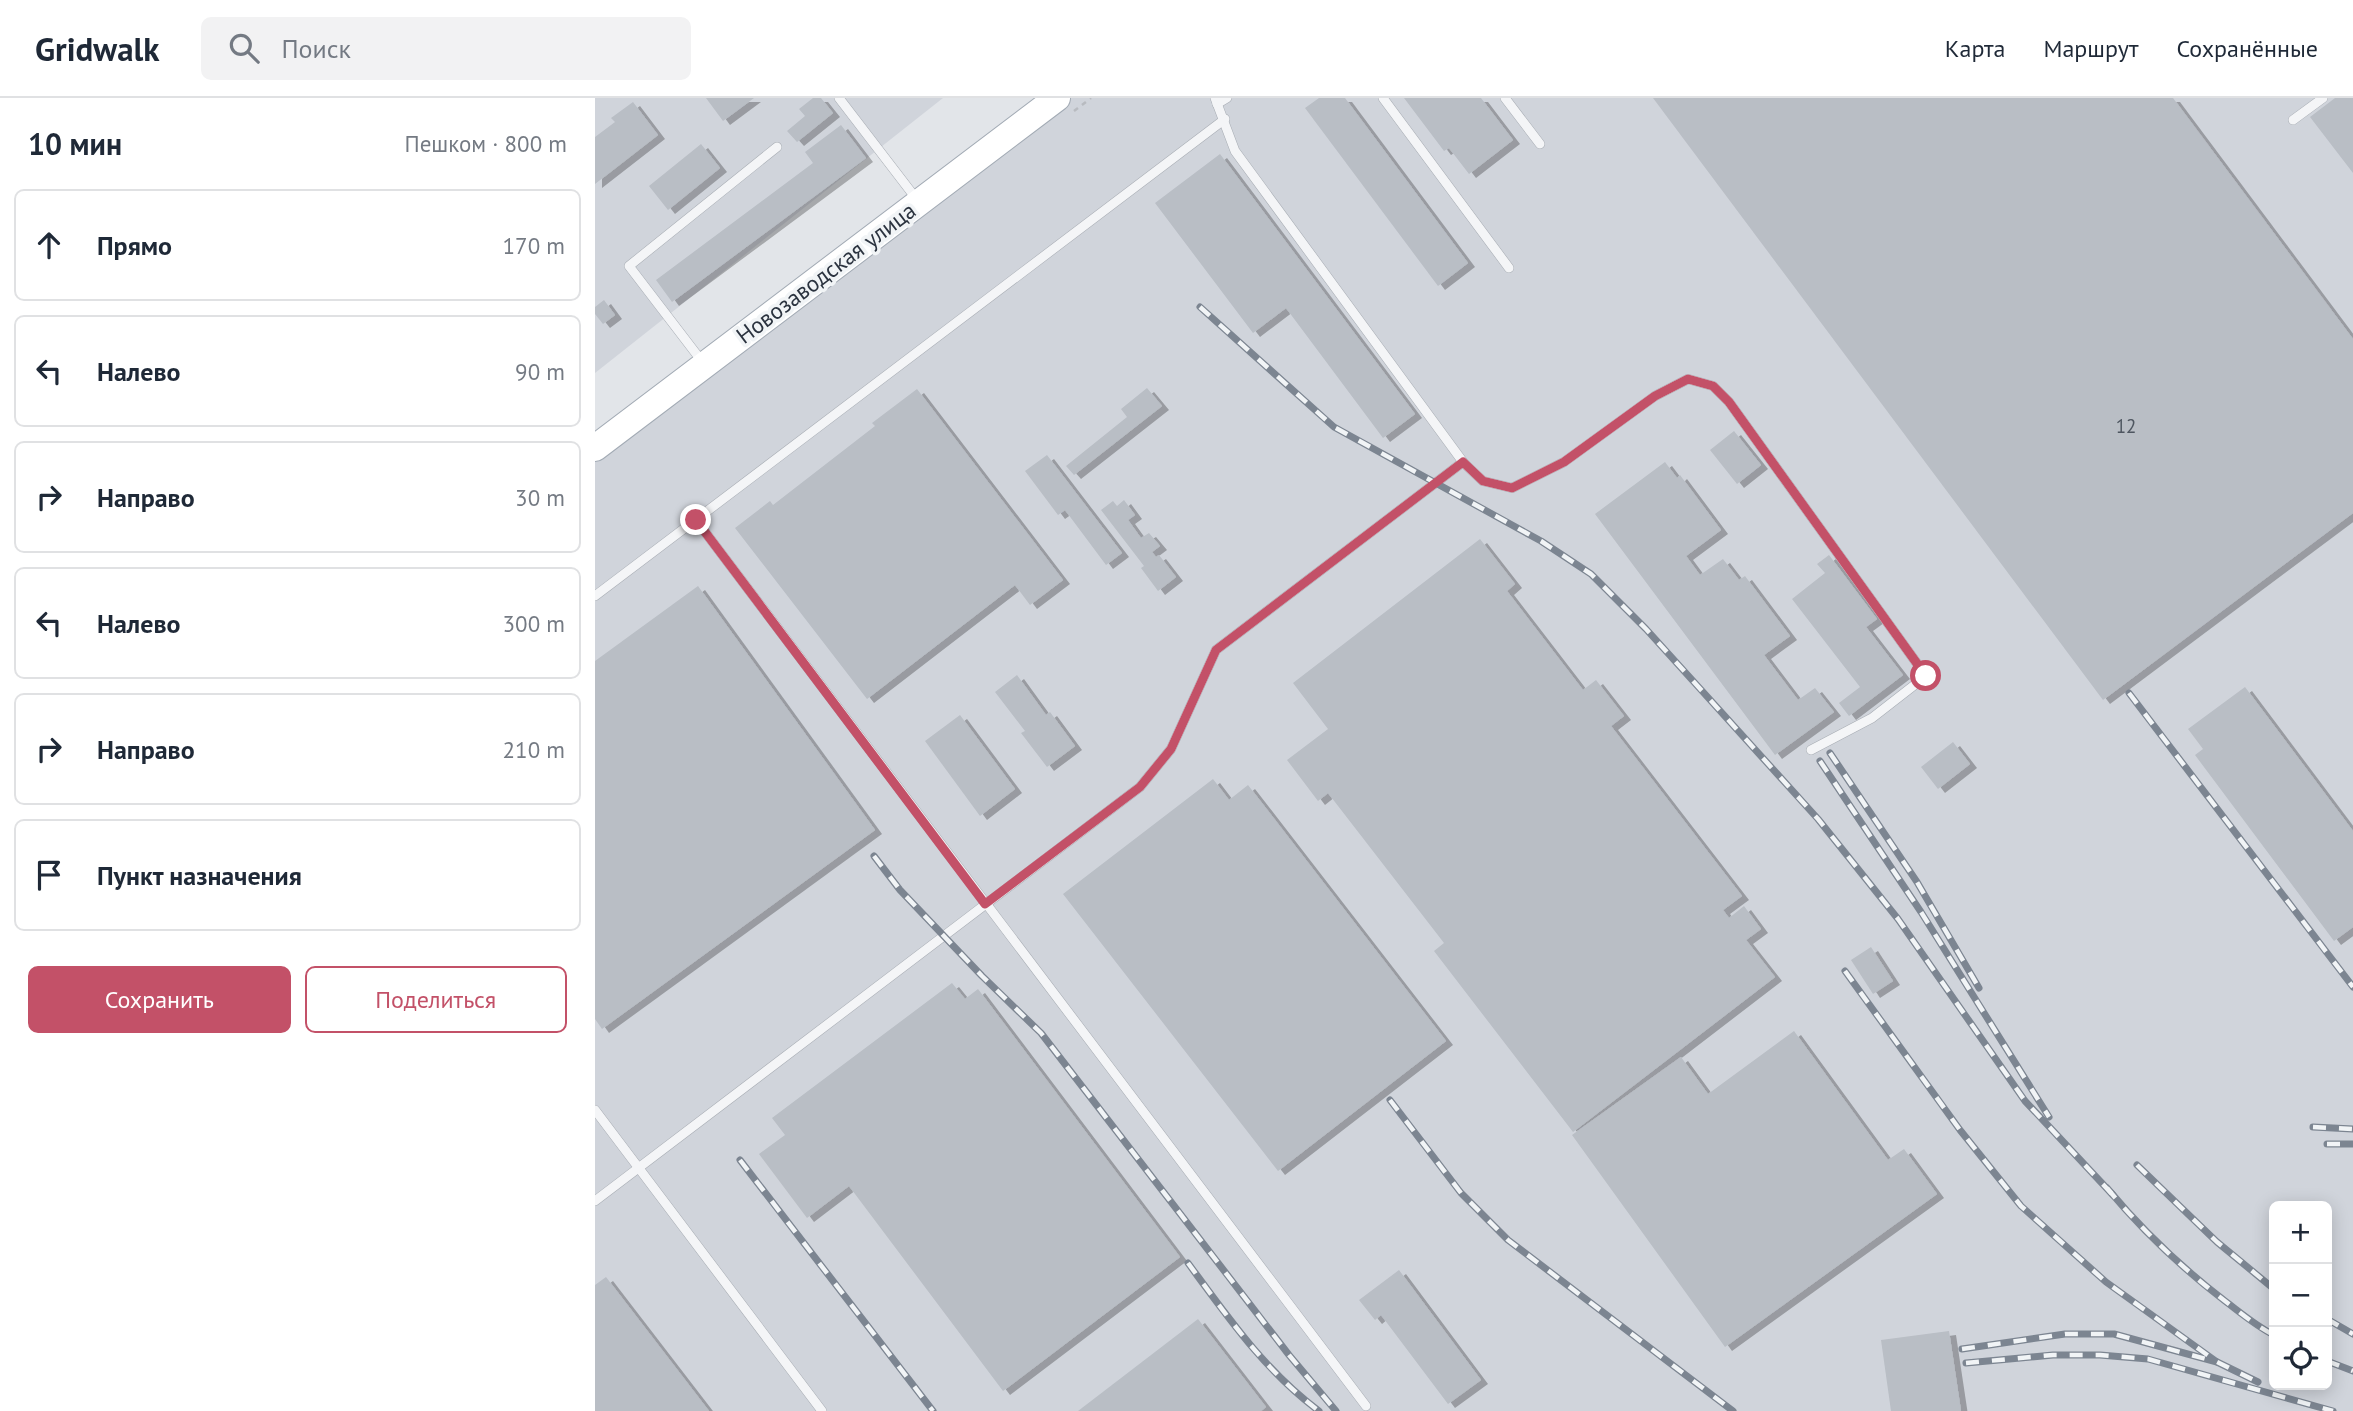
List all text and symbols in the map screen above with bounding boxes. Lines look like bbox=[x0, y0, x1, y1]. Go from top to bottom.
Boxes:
search box bbox=[201, 17, 691, 80]
text: Gridwalk bbox=[35, 27, 159, 70]
icon: search bbox=[225, 29, 263, 67]
text: Поиск bbox=[281, 32, 351, 65]
text: Карта bbox=[1945, 33, 2005, 64]
text: Маршрут bbox=[2043, 33, 2138, 64]
text: Сохранённые bbox=[2176, 33, 2318, 64]
text: 10 мин bbox=[28, 124, 122, 163]
text: Пешком · 800 m bbox=[404, 129, 567, 158]
street label: Новозаводская улица bbox=[730, 196, 921, 350]
icon: ahead bbox=[30, 226, 68, 264]
text: Прямо bbox=[97, 229, 172, 262]
text: 170 m bbox=[503, 231, 565, 260]
icon: left bbox=[30, 352, 68, 390]
text: Налево bbox=[97, 355, 181, 388]
text: 90 m bbox=[515, 357, 565, 386]
house number: 12 bbox=[2116, 414, 2136, 438]
icon: right bbox=[30, 478, 68, 516]
text: Направо bbox=[97, 481, 195, 514]
text: 30 m bbox=[515, 483, 565, 512]
route end bbox=[680, 504, 711, 535]
icon: left bbox=[30, 604, 68, 642]
text: Налево bbox=[97, 607, 181, 640]
text: 300 m bbox=[503, 609, 565, 638]
route start bbox=[1910, 660, 1941, 691]
icon: right bbox=[30, 730, 68, 768]
text: Направо bbox=[97, 733, 195, 766]
text: 210 m bbox=[503, 735, 565, 764]
icon: arrive bbox=[30, 856, 68, 894]
text: Пункт назначения bbox=[97, 859, 302, 892]
button: Сохранить bbox=[28, 966, 291, 1033]
button: Поделиться bbox=[305, 966, 567, 1033]
map controls bbox=[2269, 1201, 2332, 1390]
button: + bbox=[2269, 1201, 2332, 1264]
button: − bbox=[2269, 1264, 2332, 1327]
button: locate bbox=[2269, 1327, 2332, 1390]

